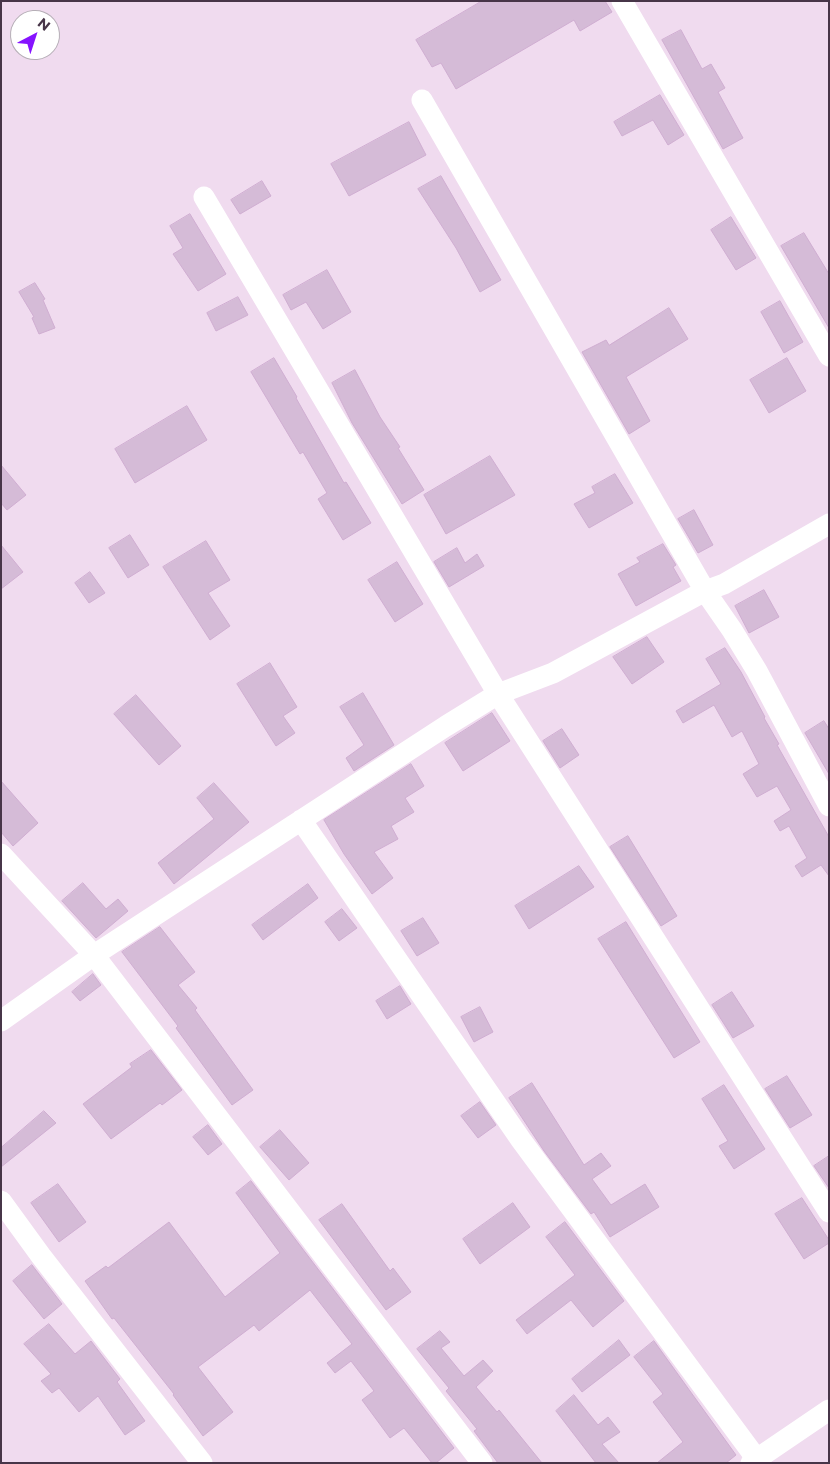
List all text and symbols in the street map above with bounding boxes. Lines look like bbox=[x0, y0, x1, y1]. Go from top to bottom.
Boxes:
north arrow bbox=[10, 10, 60, 60]
text: N bbox=[34, 14, 54, 35]

